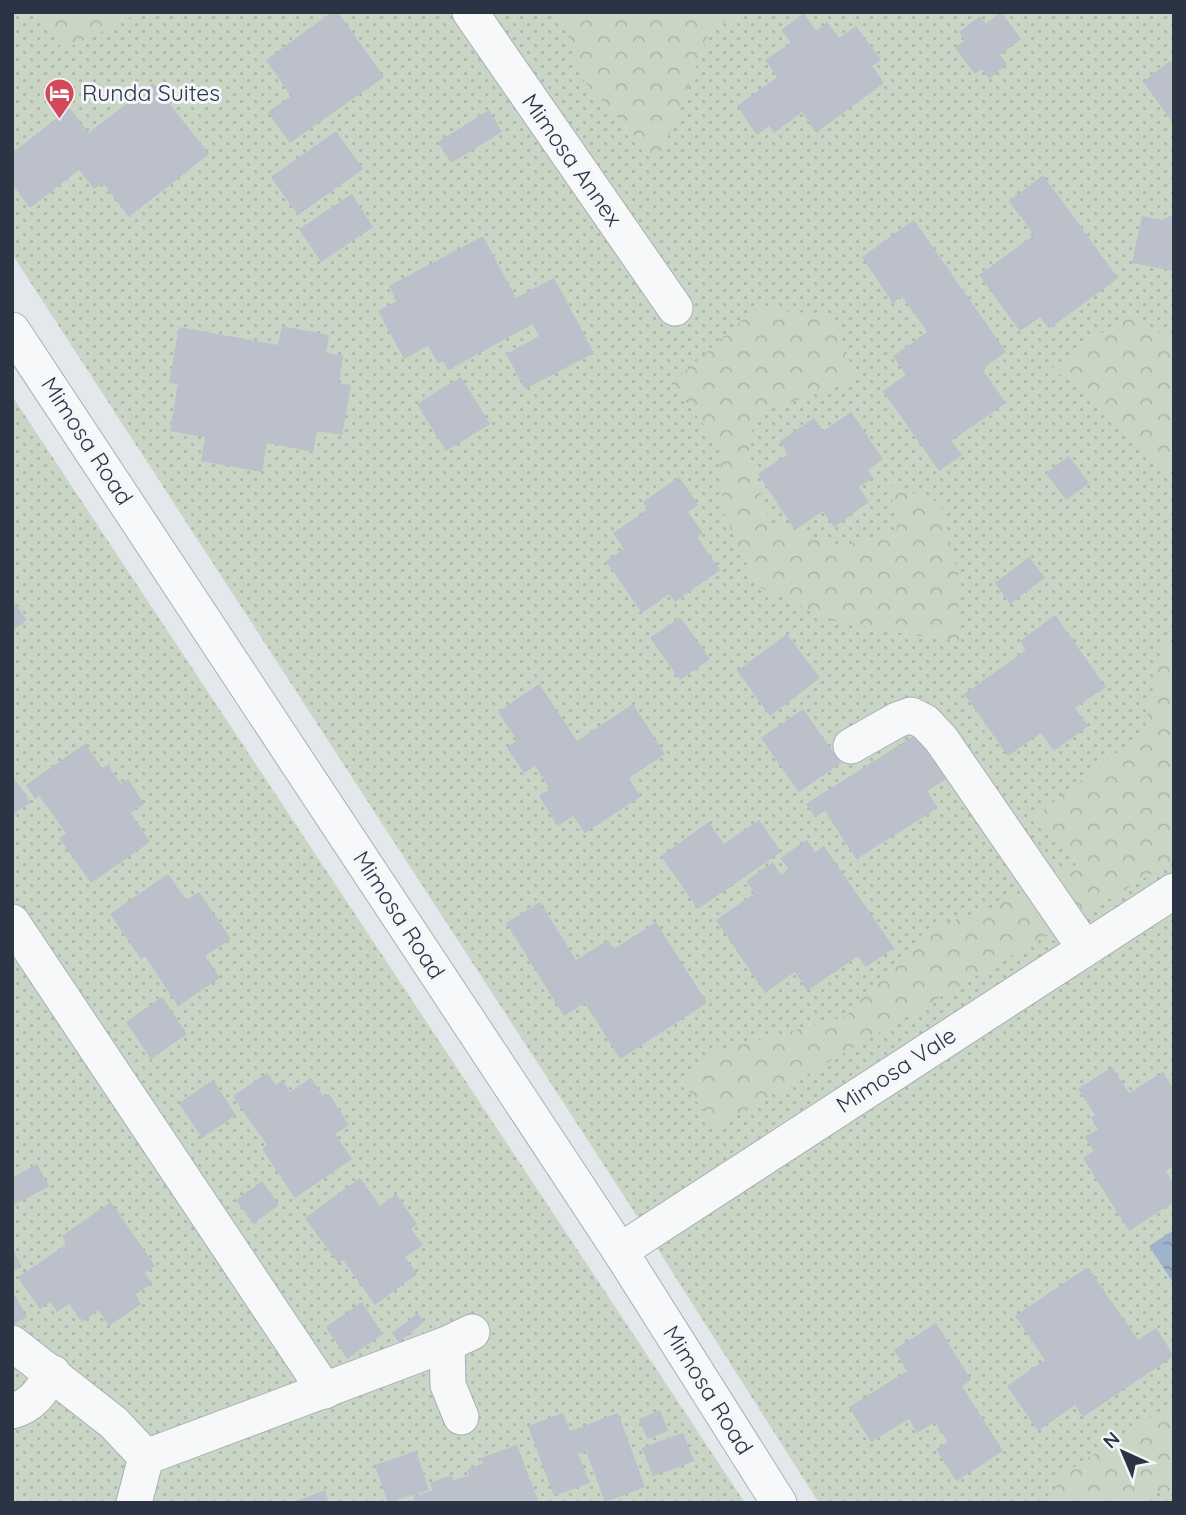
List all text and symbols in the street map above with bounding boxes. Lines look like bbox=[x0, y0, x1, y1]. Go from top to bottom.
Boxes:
hotel icon: Runda Suites bbox=[42, 76, 76, 120]
place label: Runda Suites bbox=[82, 78, 220, 107]
street label: Mimosa Annex bbox=[516, 88, 629, 232]
street label: Mimosa Road bbox=[35, 371, 140, 510]
street label: Mimosa Road bbox=[347, 845, 452, 984]
street label: Mimosa Vale bbox=[830, 1020, 961, 1119]
street label: Mimosa Road bbox=[657, 1320, 760, 1460]
north arrow bbox=[1088, 1417, 1158, 1487]
text: N bbox=[1098, 1426, 1125, 1453]

